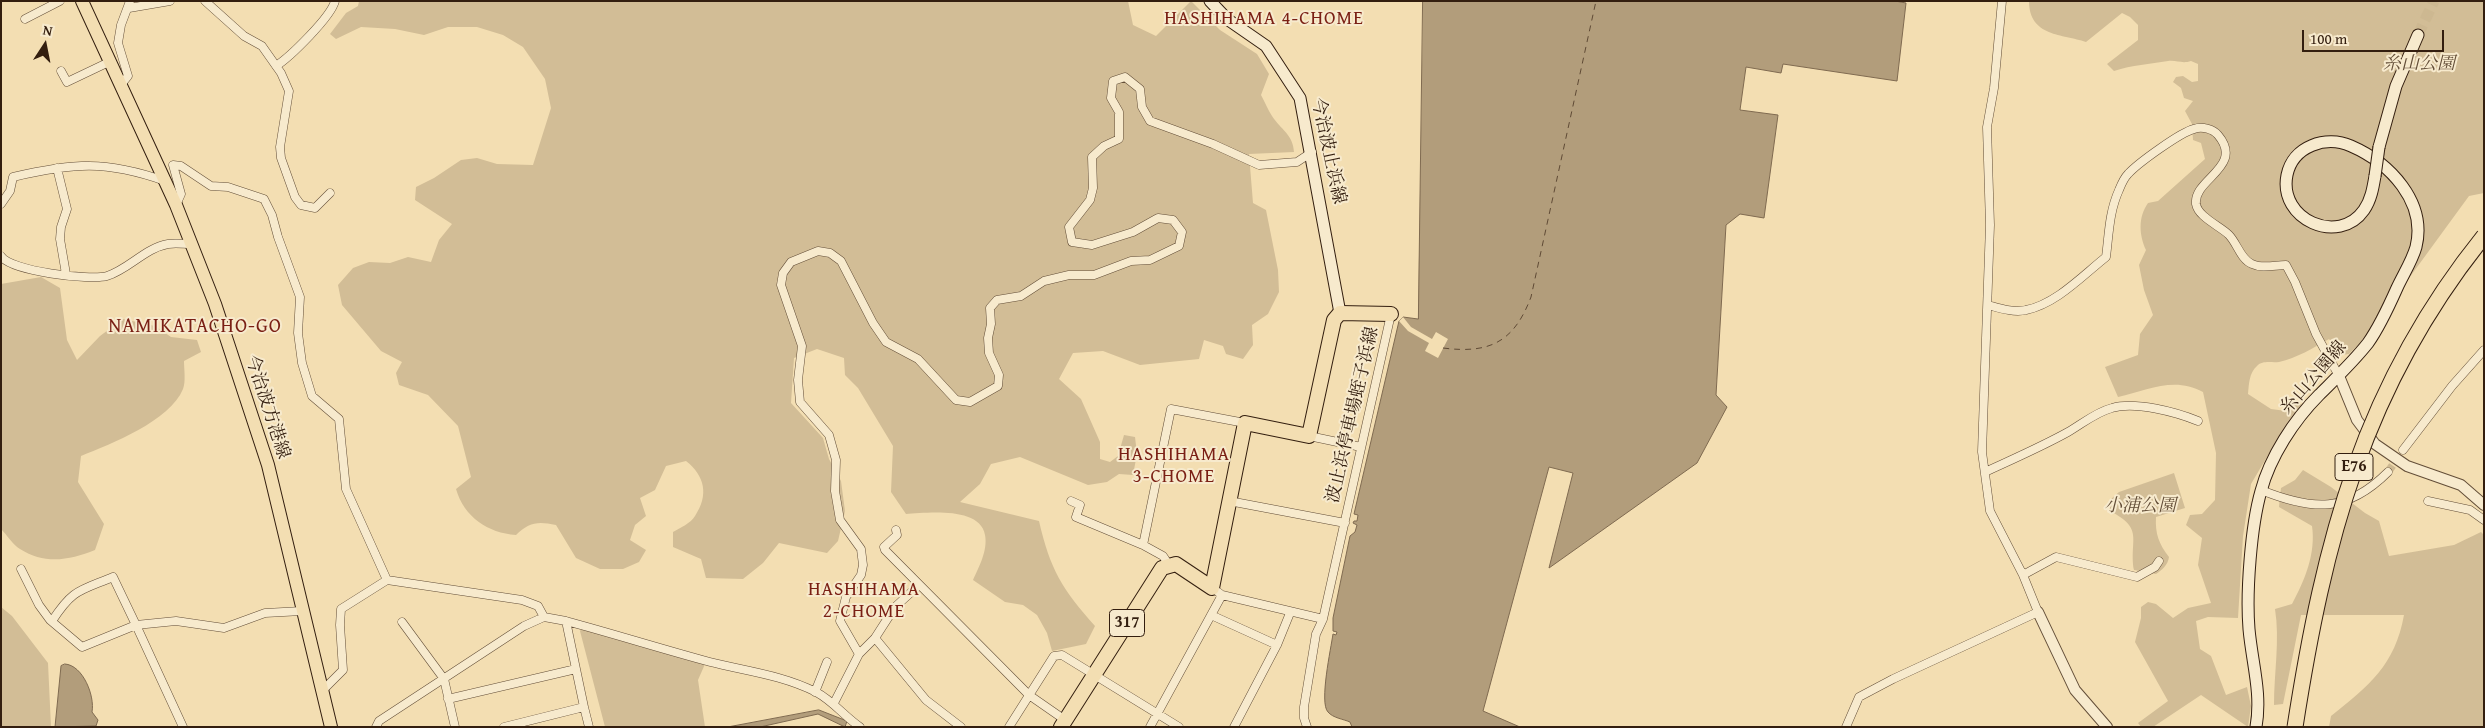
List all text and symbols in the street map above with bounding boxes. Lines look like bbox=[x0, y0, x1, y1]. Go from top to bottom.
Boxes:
district label: HASHIHAMA 4-CHOME bbox=[1162, 8, 1366, 30]
north arrow bbox=[20, 20, 70, 70]
text: N bbox=[41, 20, 54, 41]
scale bar bbox=[2305, 20, 2448, 52]
text: 100 m bbox=[2310, 28, 2347, 49]
park label: 糸山公園 bbox=[2383, 53, 2455, 75]
street label: 今治波止浜線 bbox=[1306, 96, 1350, 206]
district label: NAMIKATACHO-GO bbox=[106, 315, 284, 339]
street label: 波止浜停車場蛭子浜線 bbox=[1322, 325, 1384, 505]
street label: 糸山公園線 bbox=[2276, 337, 2352, 419]
street label: 今治波方港線 bbox=[240, 352, 294, 462]
district label: HASHIHAMA 3-CHOME bbox=[1117, 444, 1231, 488]
road number: E76 bbox=[2335, 454, 2373, 481]
park label: 小浦公園 bbox=[2104, 495, 2176, 517]
district label: HASHIHAMA 2-CHOME bbox=[807, 579, 921, 623]
road number: 317 bbox=[1110, 610, 1144, 636]

